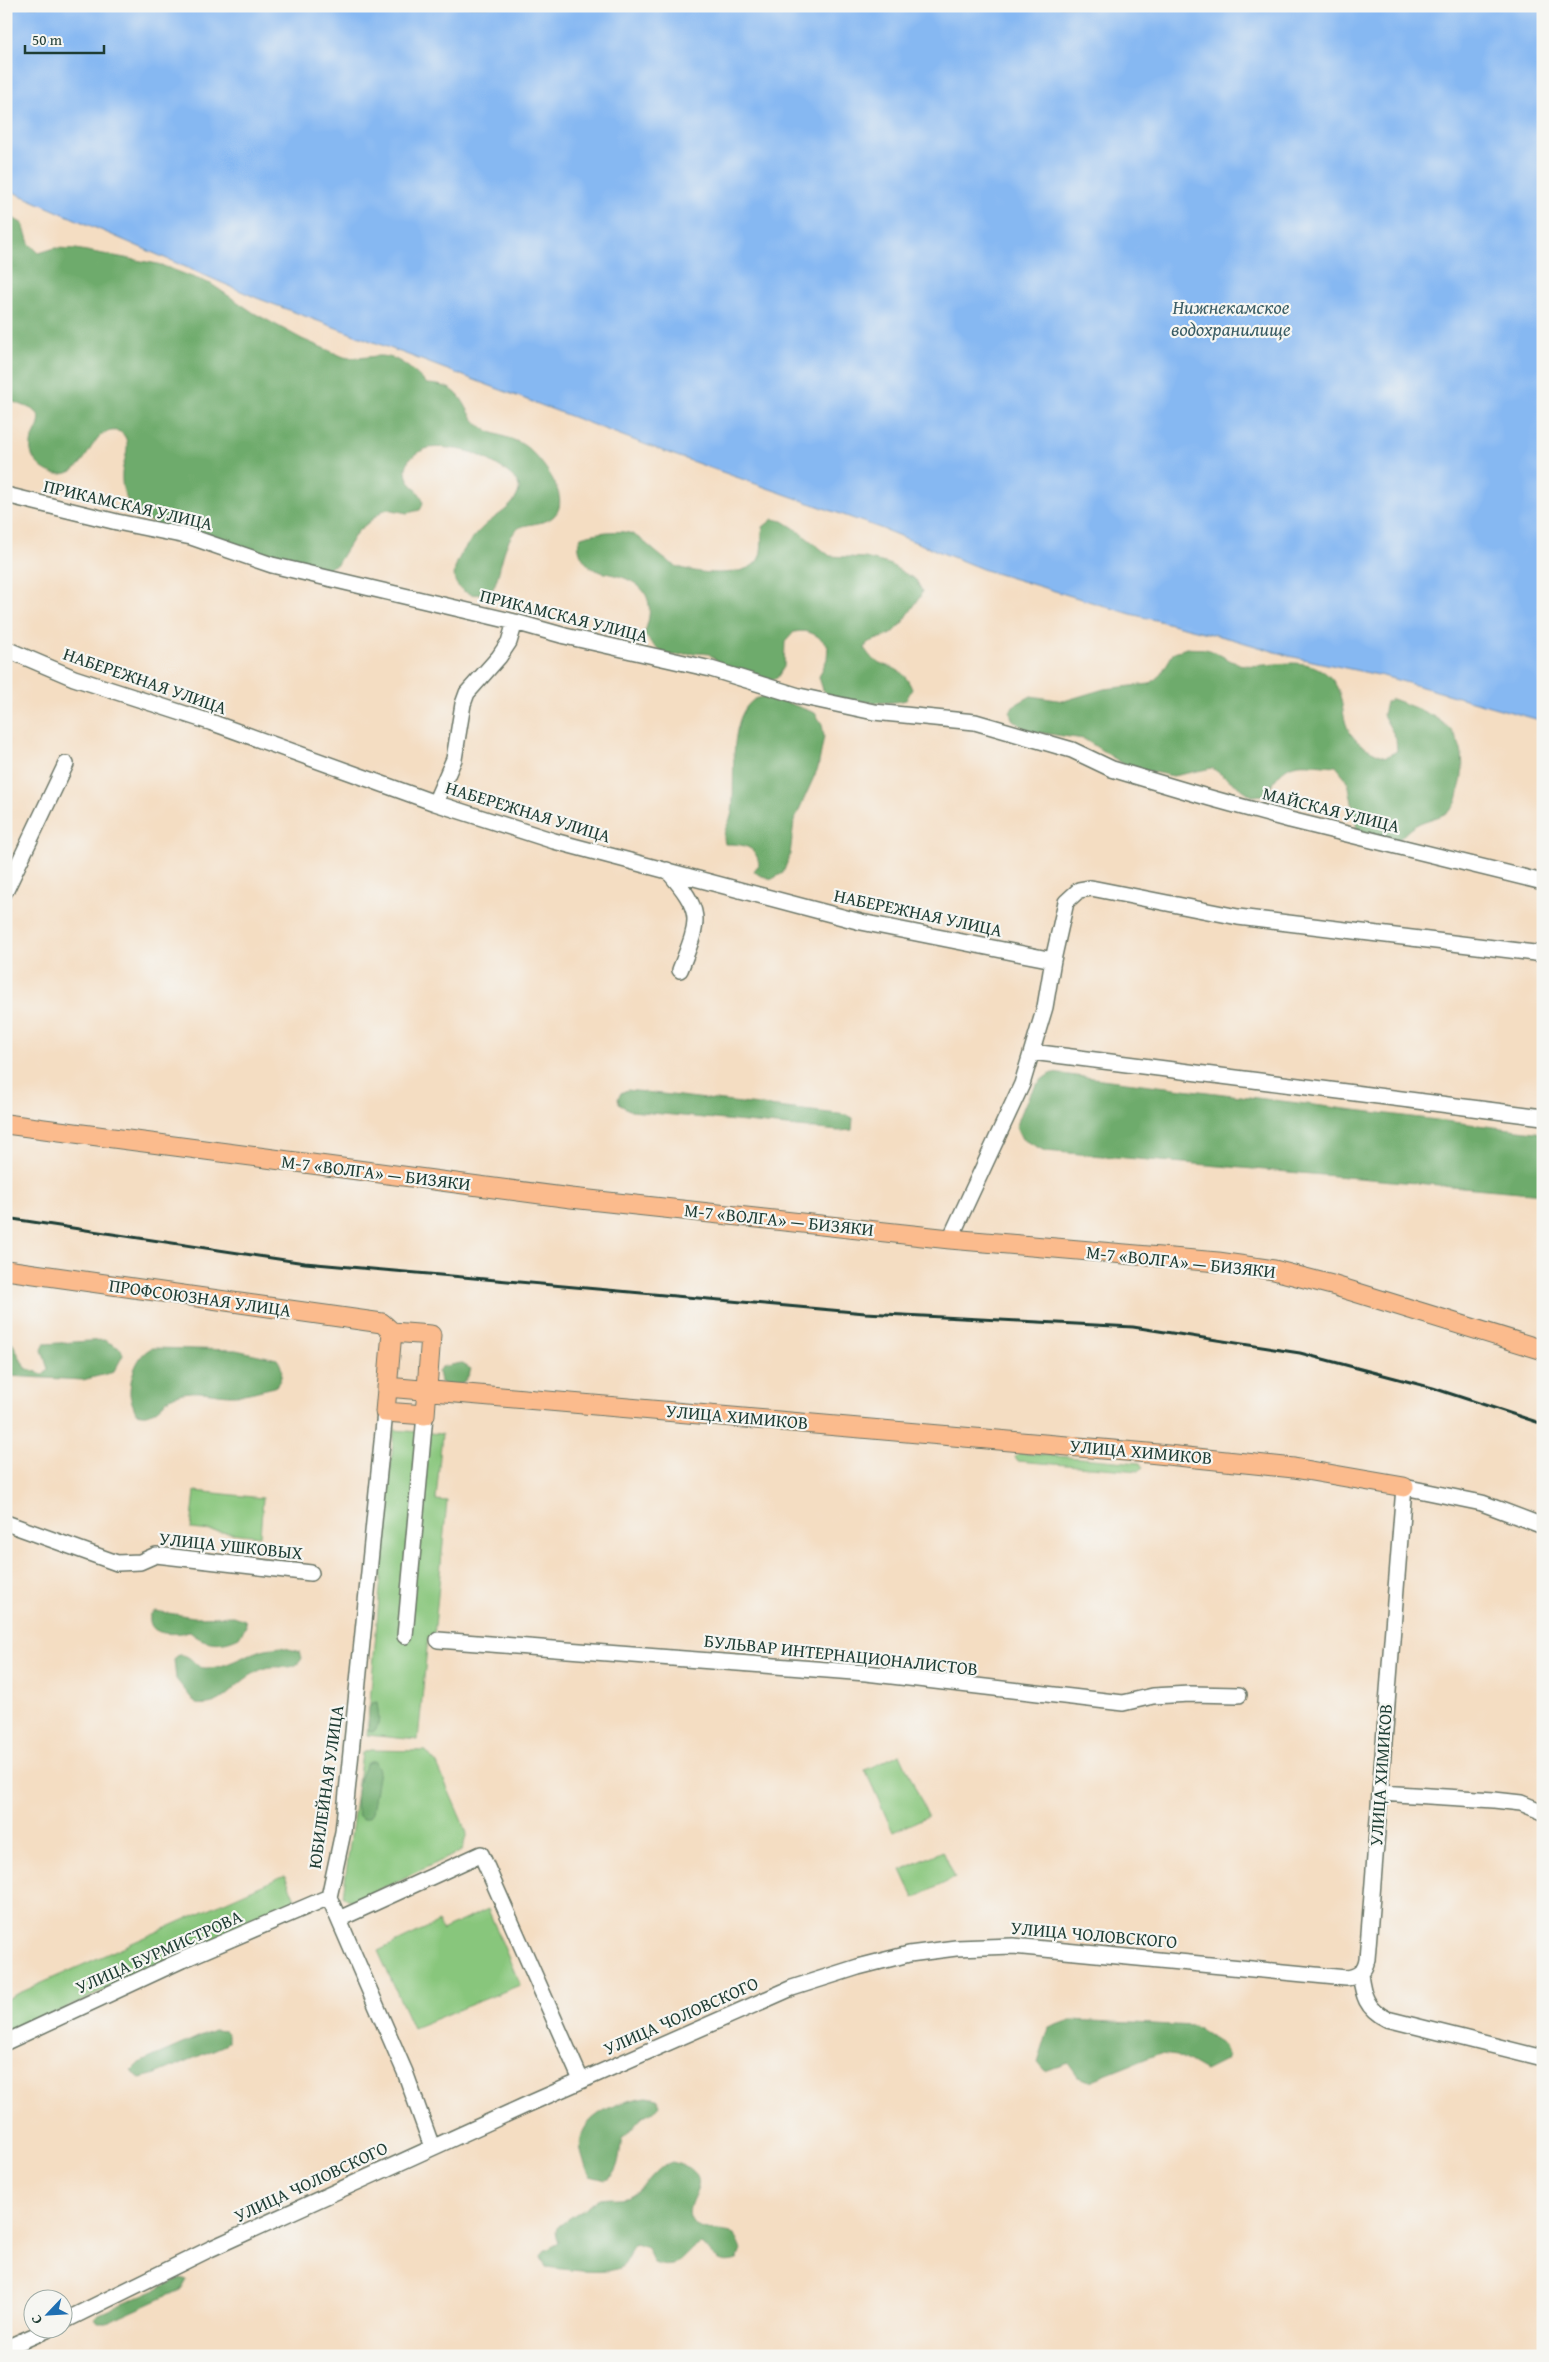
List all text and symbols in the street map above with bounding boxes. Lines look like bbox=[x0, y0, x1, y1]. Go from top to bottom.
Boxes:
scale bar bbox=[25, 22, 104, 54]
text: 50 m bbox=[32, 29, 63, 50]
water label: Нижнекамское водохранилище bbox=[1171, 293, 1291, 343]
street label: ПРИКАМСКАЯ УЛИЦА bbox=[41, 472, 215, 537]
street label: ПРИКАМСКАЯ УЛИЦА bbox=[477, 582, 651, 650]
street label: НАБЕРЕЖНАЯ УЛИЦА bbox=[60, 640, 231, 721]
street label: НАБЕРЕЖНАЯ УЛИЦА bbox=[442, 774, 614, 850]
street label: МАЙСКАЯ УЛИЦА bbox=[1260, 779, 1403, 840]
street label: НАБЕРЕЖНАЯ УЛИЦА bbox=[831, 881, 1005, 944]
street label: М-7 «ВОЛГА» — БИЗЯКИ bbox=[280, 1148, 472, 1197]
street label: М-7 «ВОЛГА» — БИЗЯКИ bbox=[683, 1196, 875, 1243]
street label: М-7 «ВОЛГА» — БИЗЯКИ bbox=[1085, 1238, 1277, 1285]
street label: ПРОФСОЮЗНАЯ УЛИЦА bbox=[107, 1271, 293, 1324]
street label: УЛИЦА ХИМИКОВ bbox=[665, 1397, 809, 1436]
street label: УЛИЦА ХИМИКОВ bbox=[1069, 1432, 1213, 1471]
street label: УЛИЦА УШКОВЫХ bbox=[158, 1525, 304, 1566]
street label: БУЛЬВАР ИНТЕРНАЦИОНАЛИСТОВ bbox=[703, 1627, 979, 1682]
street label: ЮБИЛЕЙНАЯ УЛИЦА bbox=[301, 1703, 350, 1870]
street label: УЛИЦА ХИМИКОВ bbox=[1362, 1703, 1399, 1847]
street label: УЛИЦА БУРМИСТРОВА bbox=[71, 1903, 246, 2000]
street label: УЛИЦА ЧОЛОВСКОГО bbox=[1010, 1914, 1178, 1955]
street label: УЛИЦА ЧОЛОВСКОГО bbox=[599, 1969, 763, 2062]
street label: УЛИЦА ЧОЛОВСКОГО bbox=[229, 2134, 392, 2229]
north arrow bbox=[22, 2290, 72, 2340]
text: С bbox=[25, 2312, 47, 2327]

